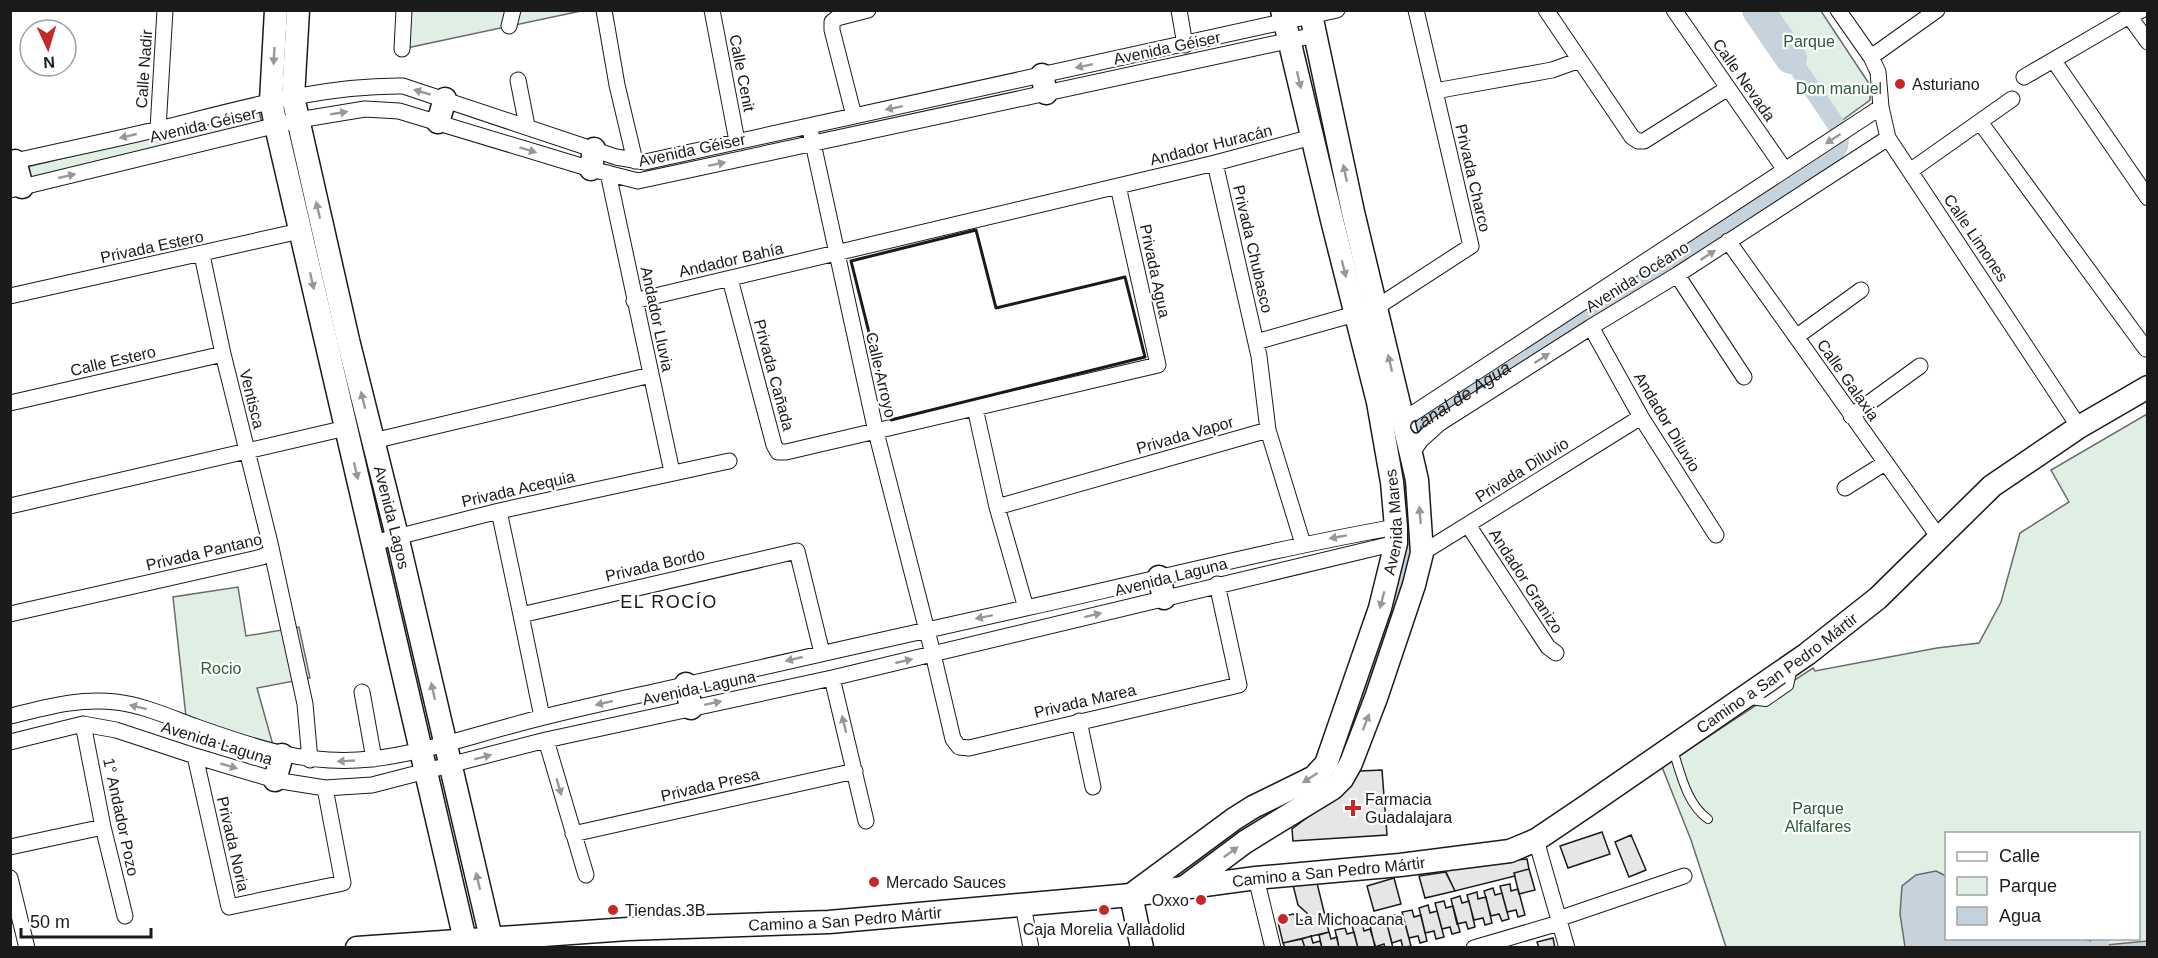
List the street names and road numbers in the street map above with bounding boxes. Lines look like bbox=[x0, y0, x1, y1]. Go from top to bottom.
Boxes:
street label: Calle Nadir bbox=[133, 28, 155, 109]
street label: Avenida Géiser bbox=[1112, 28, 1223, 68]
street label: Calle Cenit bbox=[726, 33, 758, 114]
street label: Calle Nevada bbox=[1709, 36, 1779, 124]
street label: Avenida Géiser bbox=[148, 104, 259, 146]
street label: Andador Huracán bbox=[1148, 122, 1274, 168]
street label: Privada Charco bbox=[1452, 122, 1494, 234]
street label: Avenida Géiser bbox=[637, 130, 748, 170]
street label: Privada Chubasco bbox=[1230, 183, 1276, 315]
street label: Calle Limones bbox=[1941, 191, 2011, 285]
street label: Privada Agua bbox=[1137, 223, 1173, 319]
street label: Privada Estero bbox=[99, 228, 205, 266]
street label: Avenida Océano bbox=[1582, 238, 1692, 315]
street label: Andador Bahía bbox=[677, 240, 785, 280]
street label: Andador Lluvia bbox=[638, 265, 676, 373]
street label: Privada Cañada bbox=[751, 317, 797, 433]
street label: Calle Arroyo bbox=[863, 331, 899, 419]
street label: Calle Galaxia bbox=[1814, 336, 1882, 424]
street label: Calle Estero bbox=[69, 343, 157, 379]
street label: Ventisca bbox=[236, 368, 268, 430]
street label: Andador Diluvio bbox=[1631, 369, 1703, 475]
street label: Privada Vapor bbox=[1134, 413, 1236, 457]
street label: Privada Diluvio bbox=[1472, 434, 1572, 505]
street label: Avenida Lagos bbox=[371, 464, 413, 571]
street label: Privada Acequia bbox=[460, 468, 576, 510]
street label: Avenida Mares bbox=[1380, 468, 1405, 577]
street label: Andador Granizo bbox=[1486, 526, 1566, 636]
street label: Privada Pantano bbox=[144, 530, 264, 574]
street label: Privada Bordo bbox=[604, 545, 706, 585]
street label: Avenida Laguna bbox=[1113, 555, 1229, 599]
street label: Camino a San Pedro Mártir bbox=[1693, 609, 1861, 736]
street label: Avenida Laguna bbox=[641, 668, 757, 708]
street label: Privada Marea bbox=[1032, 681, 1138, 721]
street label: Avenida Laguna bbox=[159, 718, 275, 768]
street label: 1° Andador Pozo bbox=[100, 756, 142, 878]
street label: Privada Presa bbox=[659, 765, 761, 805]
street label: Privada Noria bbox=[214, 795, 252, 893]
street label: Camino a San Pedro Mártir bbox=[1231, 853, 1427, 890]
street label: Camino a San Pedro Mártir bbox=[748, 903, 943, 933]

